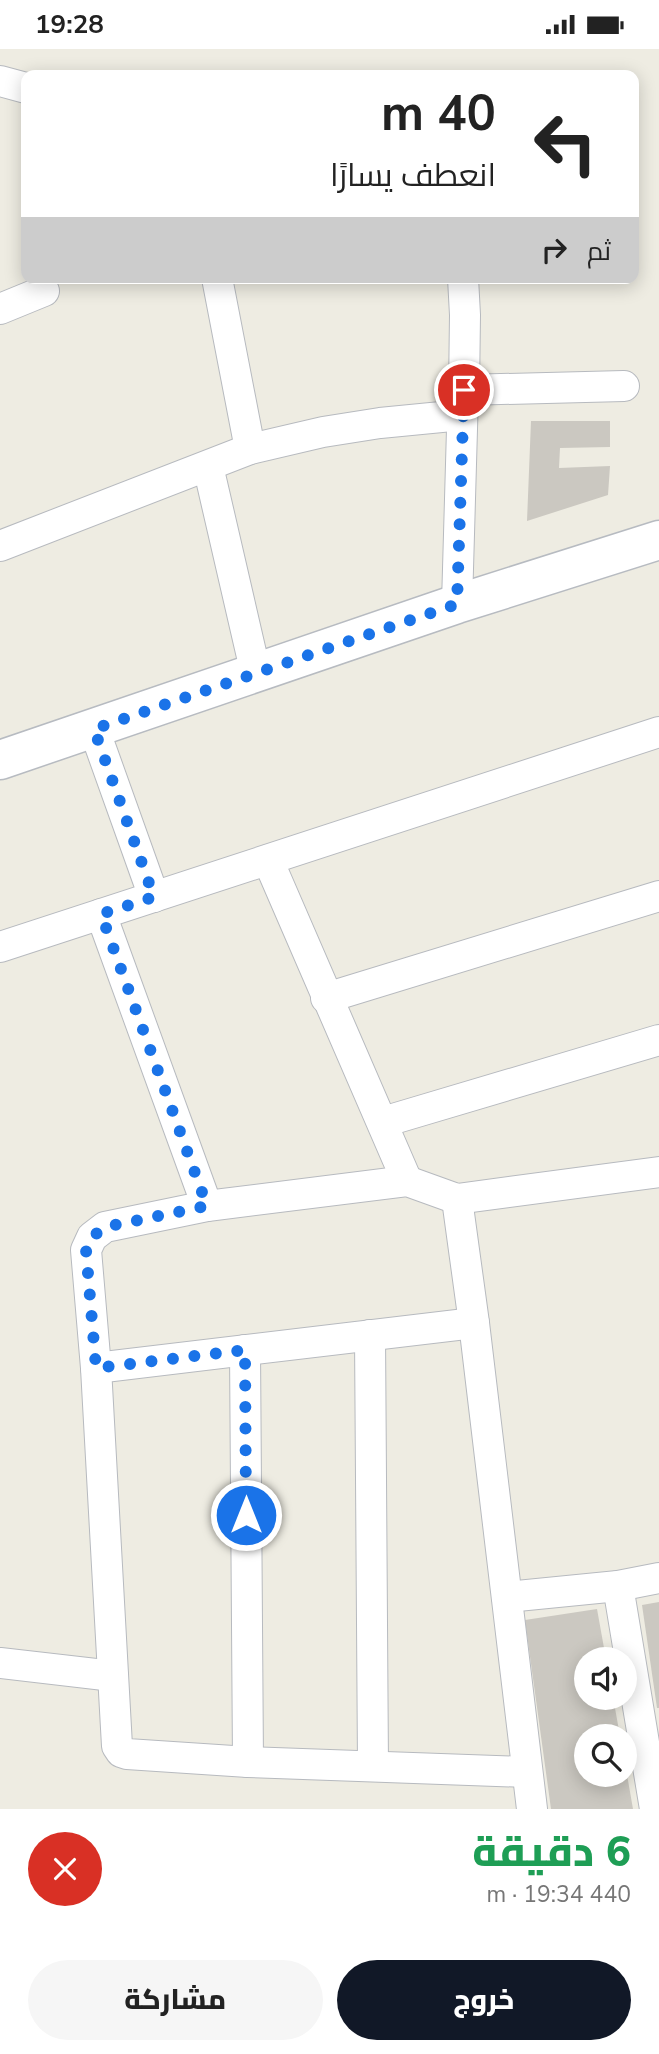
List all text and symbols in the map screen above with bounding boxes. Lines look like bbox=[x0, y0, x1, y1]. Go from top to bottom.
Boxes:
text: 19:28 bbox=[35, 7, 104, 42]
text: 40 m bbox=[381, 80, 496, 147]
icon: left bbox=[520, 98, 611, 189]
text: انعطف يسارًا bbox=[330, 154, 496, 197]
icon: right bbox=[535, 231, 573, 269]
text: ثم bbox=[587, 234, 611, 269]
pin bbox=[434, 360, 494, 420]
icon: arrive bbox=[445, 371, 483, 409]
position arrow bbox=[209, 1478, 283, 1552]
map controls bbox=[574, 1647, 637, 1787]
button: sound bbox=[574, 1647, 637, 1710]
button: search bbox=[574, 1724, 637, 1787]
text: 6 دقيقة bbox=[472, 1824, 631, 1881]
button: close bbox=[28, 1832, 102, 1906]
text: 440 m · 19:34 bbox=[486, 1879, 631, 1910]
button: مشاركة bbox=[28, 1960, 323, 2040]
button: خروج bbox=[337, 1960, 631, 2040]

